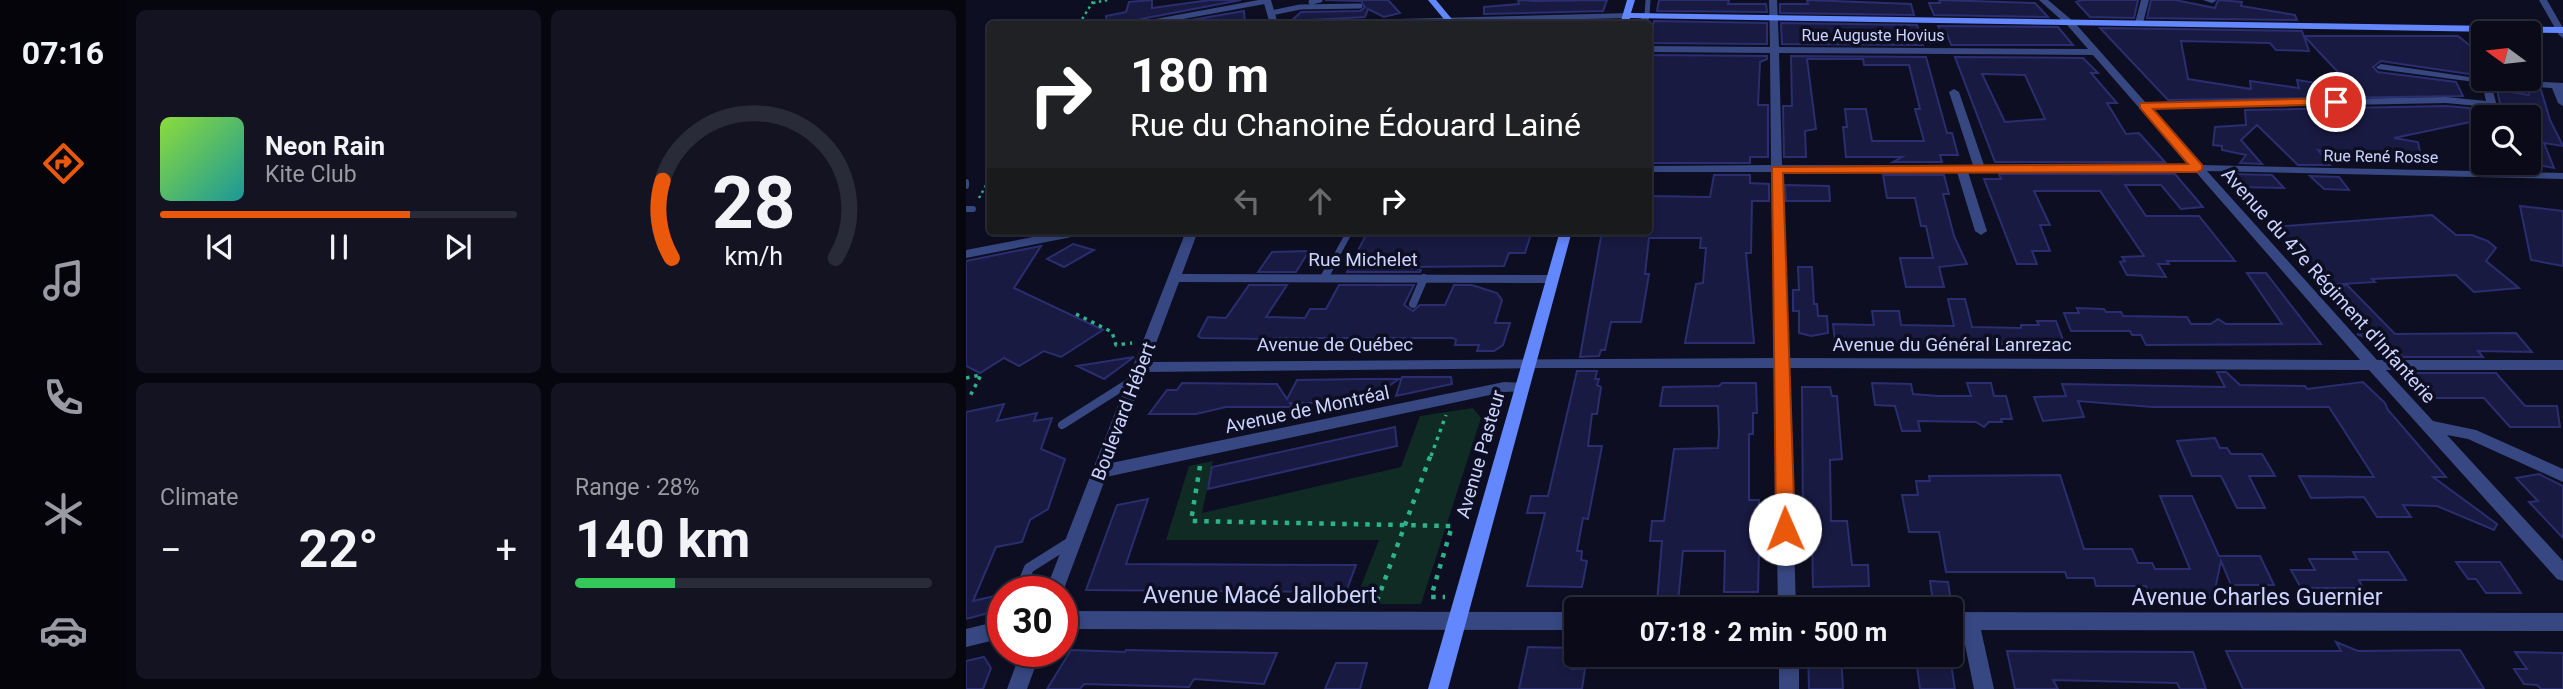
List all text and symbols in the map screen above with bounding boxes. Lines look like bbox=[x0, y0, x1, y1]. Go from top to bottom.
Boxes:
north arrow bbox=[2471, 21, 2541, 91]
map controls bbox=[2471, 21, 2541, 175]
street label: Rue Auguste Hovius bbox=[1801, 26, 1945, 45]
text: 07:16 bbox=[22, 34, 104, 72]
text: 180 m bbox=[1130, 47, 1269, 104]
icon: right bbox=[1015, 49, 1106, 140]
pin bbox=[2306, 72, 2366, 132]
icon: arrive bbox=[2317, 83, 2355, 121]
button: search bbox=[2471, 105, 2541, 175]
text: Rue du Chanoine Édouard Lainé bbox=[1130, 106, 1581, 144]
text: Neon Rain bbox=[265, 131, 385, 161]
icon: directions bbox=[39, 139, 88, 188]
street label: Rue René Rosse bbox=[2323, 146, 2439, 167]
text: 28 bbox=[712, 160, 795, 246]
text: Kite Club bbox=[265, 161, 357, 188]
street label: Avenue du 47e Régiment d'Infanterie bbox=[2217, 163, 2440, 408]
icon: left bbox=[1228, 182, 1266, 220]
icon: ahead bbox=[1301, 182, 1339, 220]
icon: right bbox=[1374, 182, 1412, 220]
icon: previous bbox=[201, 228, 239, 266]
icon: pause bbox=[320, 228, 358, 266]
icon: next bbox=[439, 228, 477, 266]
text: km/h bbox=[724, 242, 783, 271]
street label: Rue Michelet bbox=[1308, 248, 1418, 271]
icon: music bbox=[39, 256, 88, 305]
street label: Avenue de Québec bbox=[1257, 333, 1413, 356]
street label: Avenue du Général Lanrezac bbox=[1832, 333, 2072, 356]
street label: Boulevard Hébert bbox=[1087, 339, 1160, 484]
icon: phone bbox=[39, 373, 88, 422]
street label: Avenue de Montréal bbox=[1223, 381, 1392, 438]
street label: Avenue Pasteur bbox=[1451, 387, 1510, 521]
text: Range · 28% bbox=[575, 474, 700, 501]
text: Climate bbox=[160, 484, 239, 511]
icon: climate bbox=[39, 489, 88, 538]
position arrow bbox=[1748, 492, 1822, 566]
text: 140 km bbox=[575, 509, 750, 570]
text: 22° bbox=[299, 519, 379, 580]
text: − bbox=[160, 528, 182, 572]
text: + bbox=[495, 528, 517, 572]
speed limit sign: 30 bbox=[987, 576, 1078, 667]
street label: Avenue Macé Jallobert bbox=[1143, 582, 1377, 609]
street label: Avenue Charles Guernier bbox=[2132, 584, 2383, 611]
icon: car bbox=[39, 606, 88, 655]
text: 07:18 · 2 min · 500 m bbox=[1640, 617, 1887, 647]

